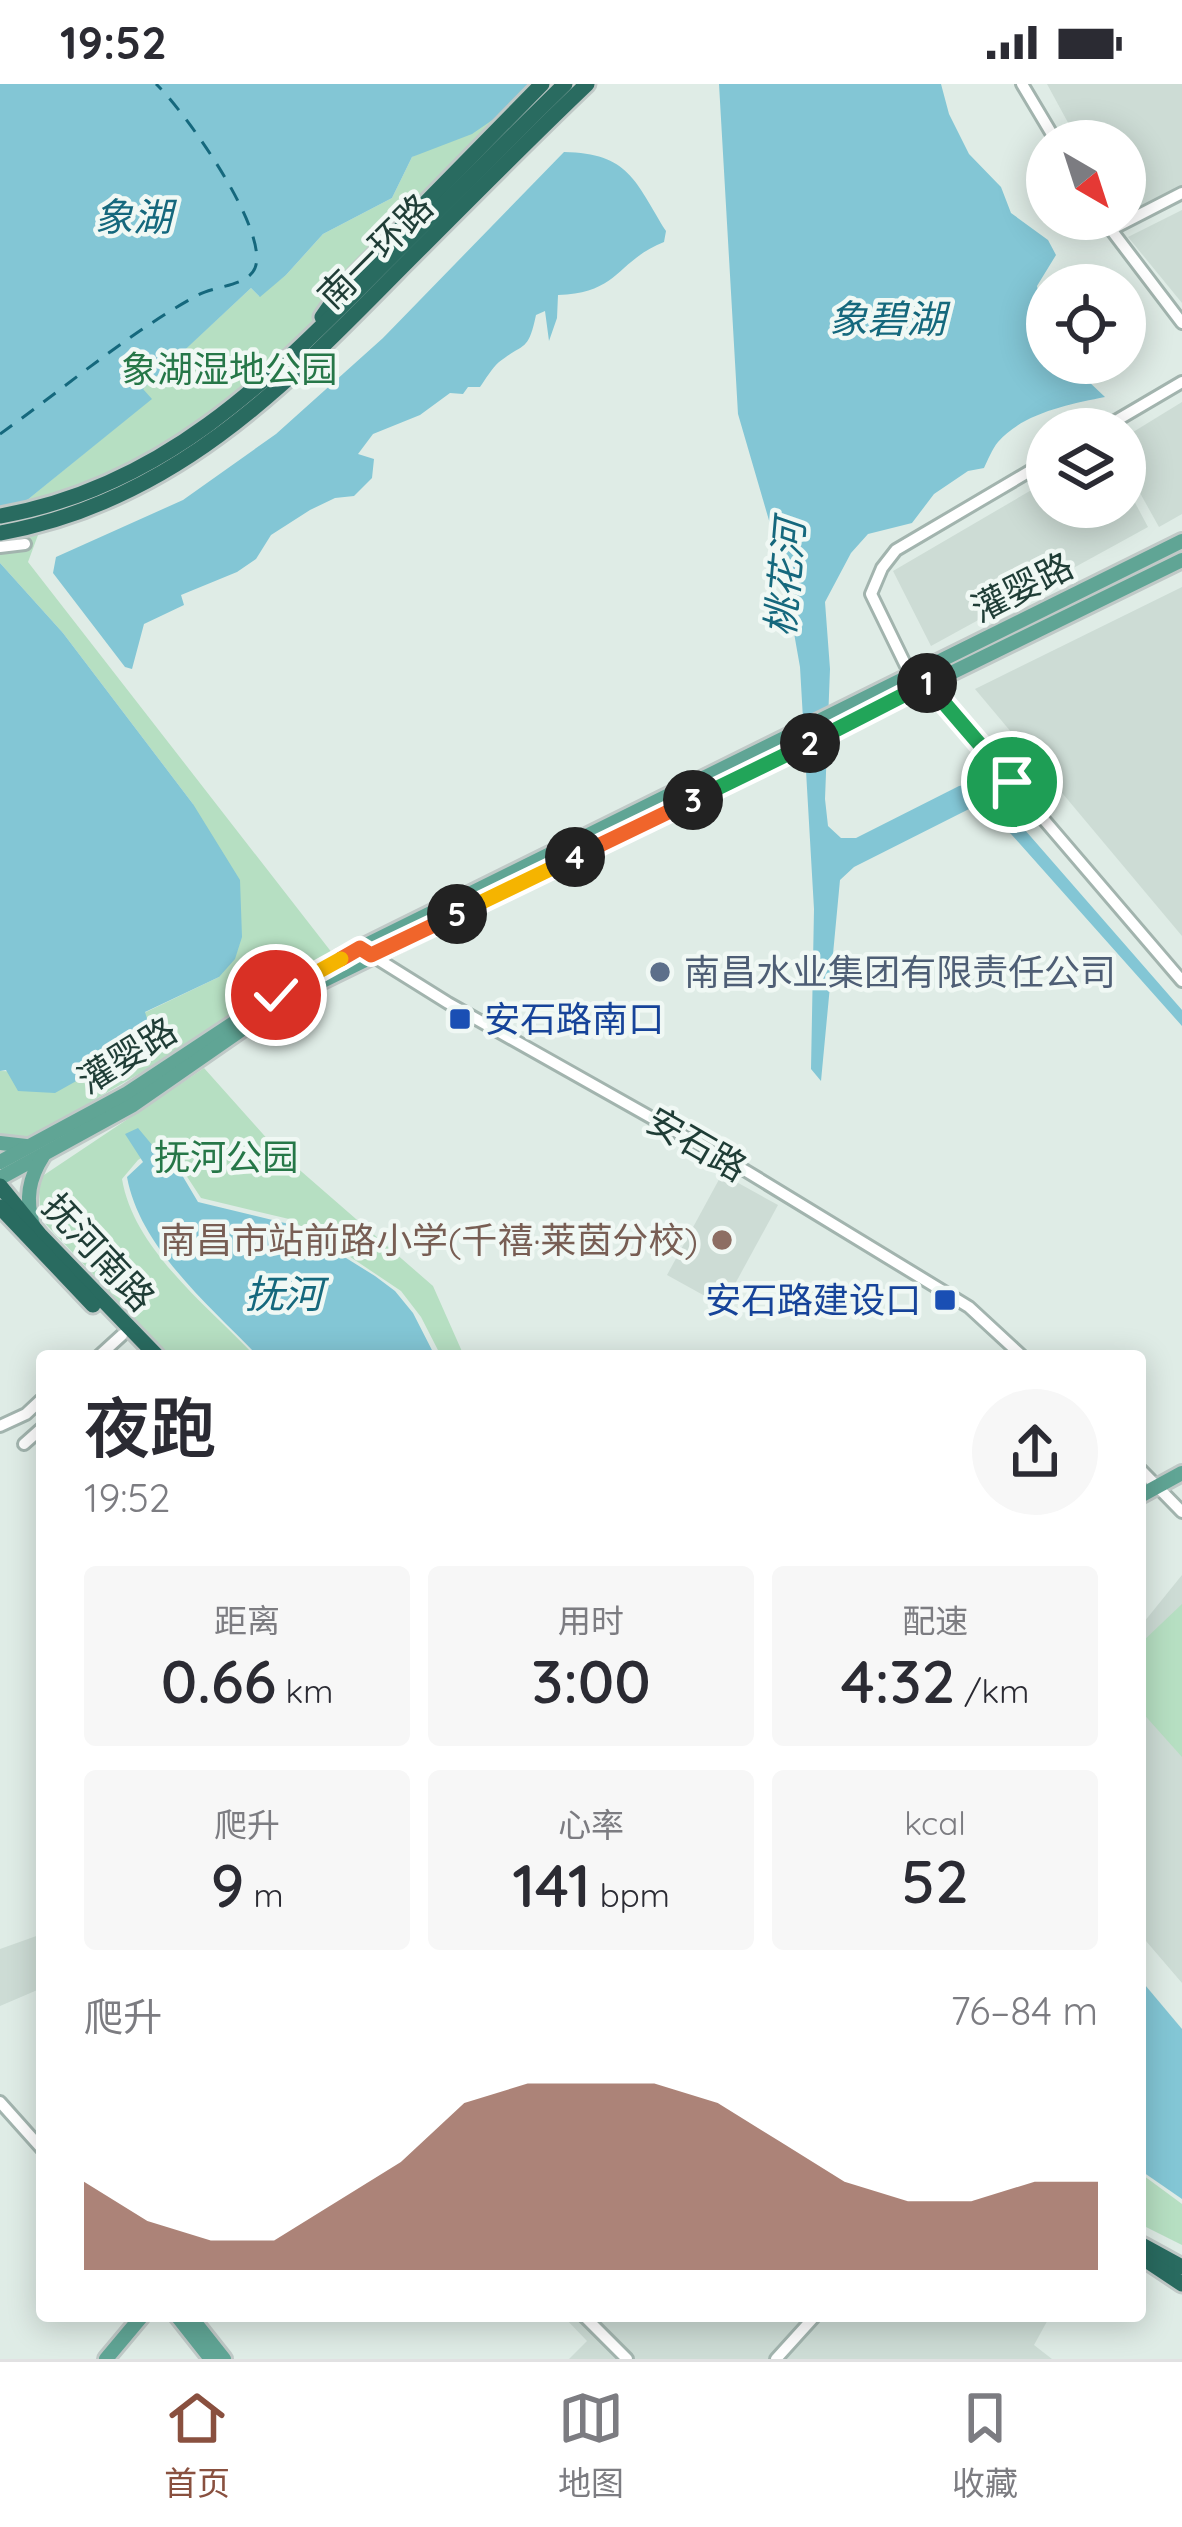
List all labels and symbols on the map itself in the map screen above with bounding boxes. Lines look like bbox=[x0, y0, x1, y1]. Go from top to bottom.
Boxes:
north arrow bbox=[1026, 120, 1146, 240]
street label: 南一环路 bbox=[308, 184, 441, 317]
water label: 象湖 bbox=[94, 192, 178, 241]
water label: 象碧湖 bbox=[828, 294, 951, 343]
park label: 象湖湿地公园 bbox=[121, 346, 337, 391]
water label: 桃花河 bbox=[755, 511, 815, 638]
street label: 灌婴路 bbox=[963, 542, 1080, 631]
pin: 1 bbox=[897, 653, 957, 713]
pin: 2 bbox=[780, 713, 840, 773]
pin bbox=[961, 731, 1063, 833]
pin: 3 bbox=[663, 770, 723, 830]
pin: 4 bbox=[545, 827, 605, 887]
pin: 5 bbox=[427, 884, 487, 944]
pin bbox=[225, 944, 327, 1046]
place label: 南昌水业集团有限责任公司 bbox=[684, 949, 1116, 994]
marker: 南昌水业集团有限责任公司 bbox=[647, 959, 673, 985]
place label: 安石路南口 bbox=[484, 996, 664, 1041]
marker: 安石路南口 bbox=[447, 1006, 473, 1032]
street label: 灌婴路 bbox=[69, 1007, 184, 1102]
street label: 安石路 bbox=[639, 1097, 755, 1190]
park label: 抚河公园 bbox=[154, 1134, 298, 1179]
street label: 抚河南路 bbox=[34, 1184, 165, 1320]
place label: 南昌市站前路小学(千禧·莱茵分校) bbox=[160, 1217, 698, 1262]
marker: 南昌市站前路小学(千禧·莱茵分校) bbox=[709, 1227, 735, 1253]
water label: 抚河 bbox=[245, 1269, 330, 1318]
place label: 安石路建设口 bbox=[705, 1277, 921, 1322]
marker: 安石路建设口 bbox=[932, 1287, 958, 1313]

